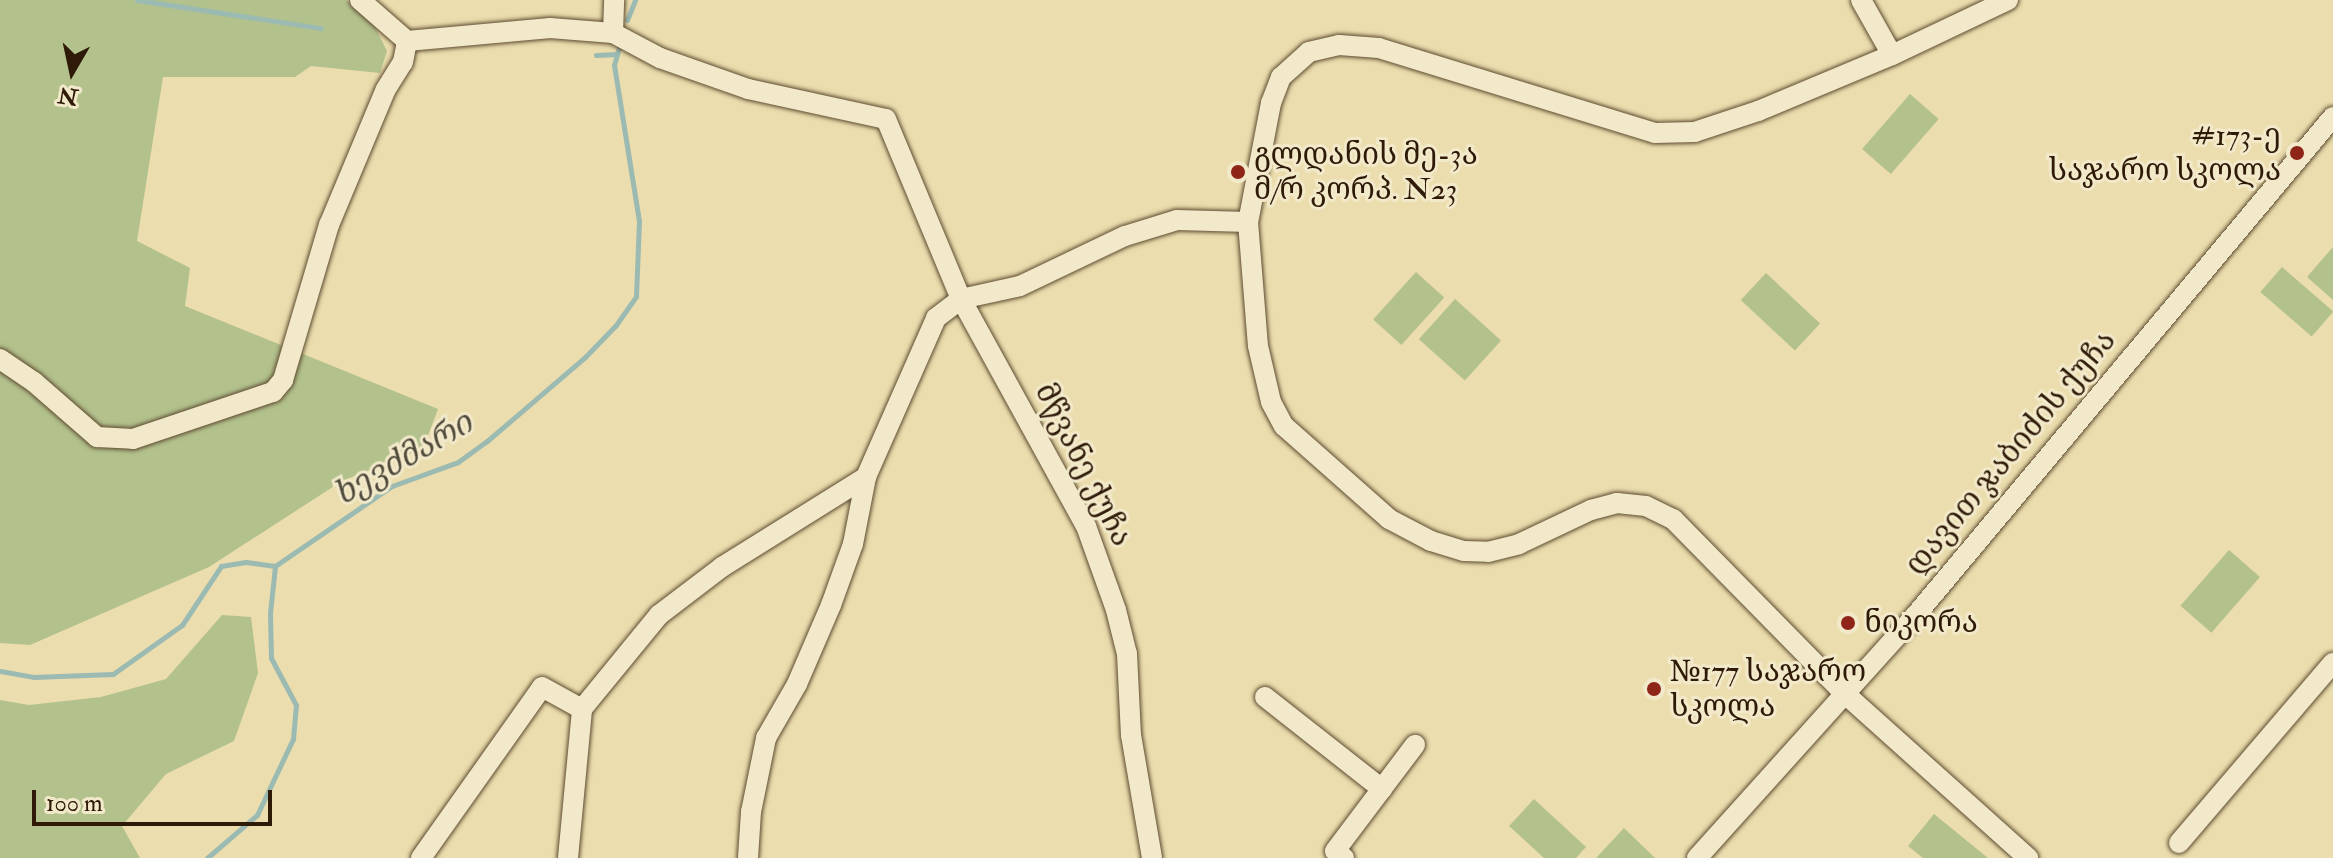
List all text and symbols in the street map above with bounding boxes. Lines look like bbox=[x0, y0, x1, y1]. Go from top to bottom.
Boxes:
north arrow bbox=[32, 32, 112, 112]
text: N bbox=[56, 80, 80, 111]
place label: #173-ე საჯარო სკოლა bbox=[2049, 118, 2281, 188]
place label: გლდანის მე-3ა მ/რ კორპ. N23 bbox=[1254, 137, 1478, 208]
marker: #173-ე საჯარო სკოლა bbox=[2288, 144, 2306, 162]
marker: გლდანის მე-3ა მ/რ კორპ. N23 bbox=[1229, 163, 1247, 181]
street label: დავით ჯაბიძის ქუჩა bbox=[1898, 323, 2124, 583]
street label: მწვანე ქუჩა bbox=[1027, 377, 1139, 553]
water label: ხევძმარი bbox=[327, 404, 479, 514]
place label: ნიკორა bbox=[1864, 605, 1978, 641]
marker: ნიკორა bbox=[1839, 614, 1857, 632]
place label: №177 საჯარო სკოლა bbox=[1670, 654, 1866, 724]
marker: №177 საჯარო სკოლა bbox=[1645, 680, 1663, 698]
scale bar bbox=[36, 774, 276, 824]
text: 100 m bbox=[46, 788, 103, 819]

